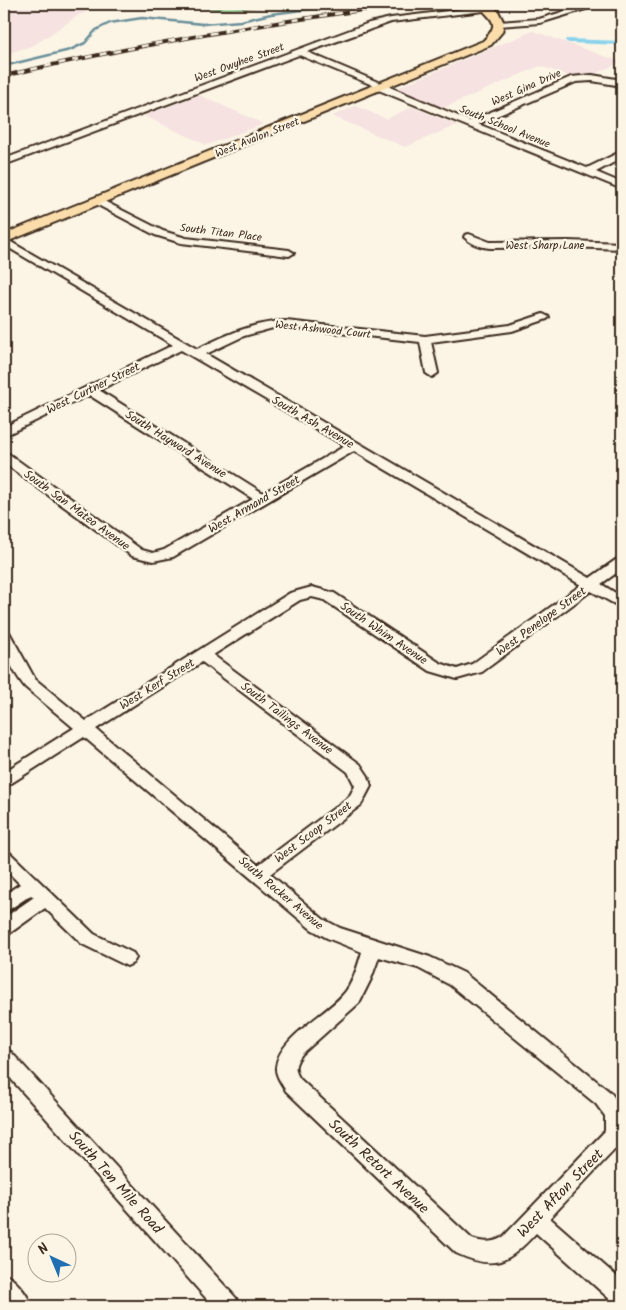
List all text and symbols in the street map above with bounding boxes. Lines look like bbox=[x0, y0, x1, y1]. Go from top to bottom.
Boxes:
street label: West Owyhee Street bbox=[192, 38, 287, 88]
street label: West Gina Drive bbox=[489, 64, 564, 111]
street label: South School Avenue bbox=[456, 100, 553, 153]
street label: West Avalon Street bbox=[213, 113, 303, 163]
street label: South Titan Place bbox=[179, 219, 263, 247]
street label: West Sharp Lane bbox=[505, 237, 585, 255]
street label: West Ashwood Court bbox=[274, 316, 372, 344]
street label: West Curtner Street bbox=[43, 357, 144, 419]
street label: South Ash Avenue bbox=[268, 391, 358, 454]
street label: South Hayward Avenue bbox=[121, 405, 231, 484]
street label: South San Mateo Avenue bbox=[20, 465, 134, 556]
street label: West Armand Street bbox=[205, 470, 304, 539]
street label: West Penelope Street bbox=[492, 582, 591, 661]
street label: South Whim Avenue bbox=[336, 597, 432, 670]
street label: West Kerf Street bbox=[116, 654, 199, 715]
street label: South Tailings Avenue bbox=[236, 677, 337, 760]
street label: West Scoop Street bbox=[270, 797, 356, 868]
street label: South Rocker Avenue bbox=[234, 852, 328, 935]
street label: South Retort Avenue bbox=[322, 1113, 435, 1220]
street label: South Ten Mile Road bbox=[62, 1125, 169, 1240]
street label: West Afton Street bbox=[512, 1143, 610, 1244]
north arrow bbox=[28, 1232, 78, 1282]
text: N bbox=[33, 1238, 55, 1260]

